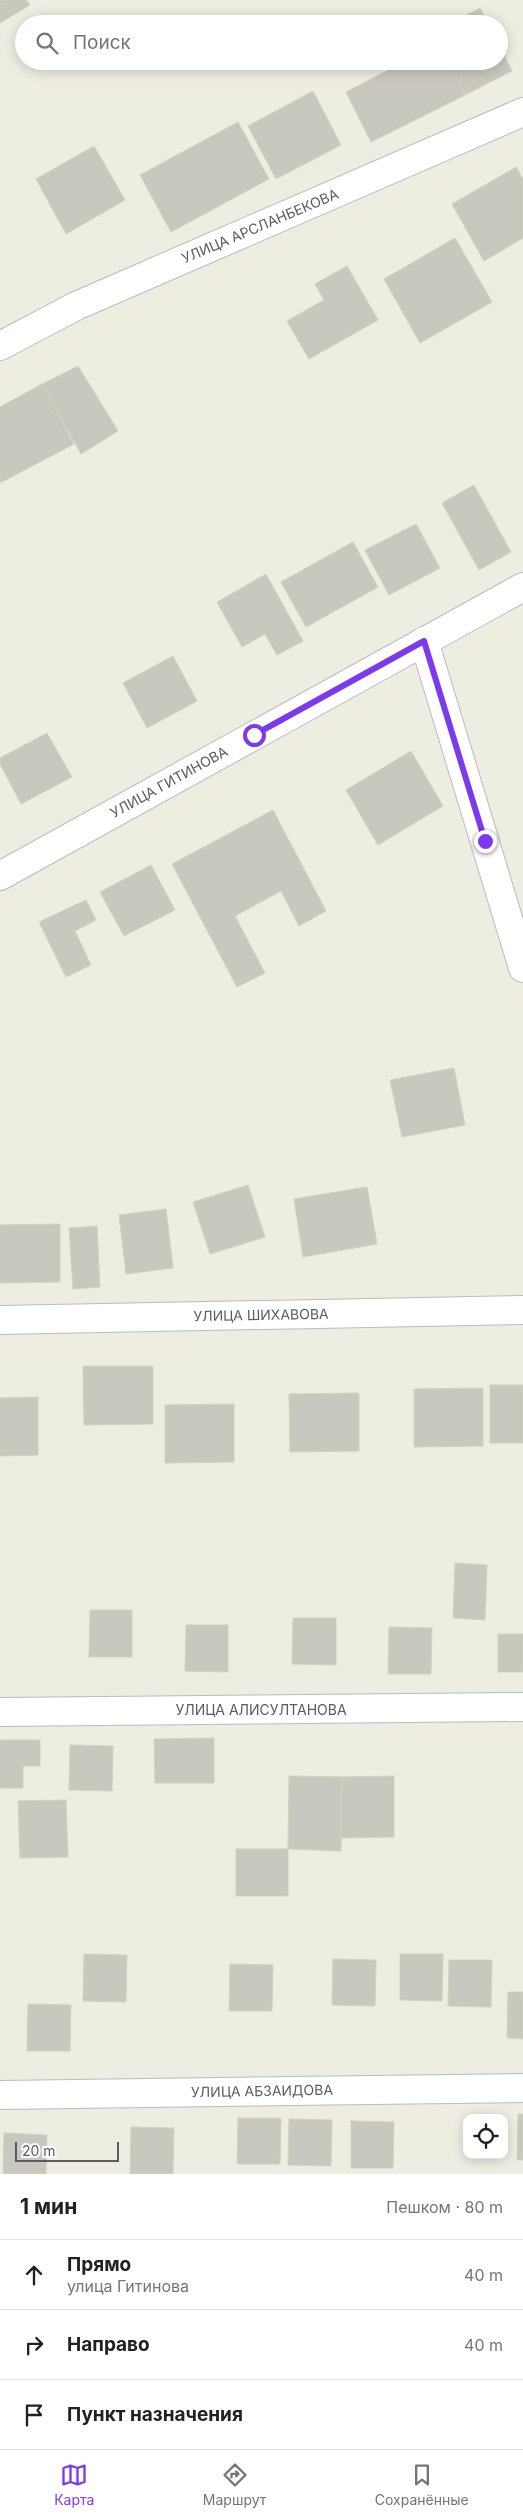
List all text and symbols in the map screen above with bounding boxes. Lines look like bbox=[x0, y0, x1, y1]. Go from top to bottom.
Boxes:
search box bbox=[15, 15, 508, 70]
icon: search bbox=[33, 29, 61, 57]
text: Поиск bbox=[73, 31, 131, 54]
street label: УЛИЦА АРСЛАНБЕКОВА bbox=[179, 185, 341, 266]
route start bbox=[243, 724, 266, 747]
street label: УЛИЦА ГИТИНОВА bbox=[107, 742, 231, 821]
route end bbox=[474, 830, 497, 853]
street label: УЛИЦА ШИХАВОВА bbox=[193, 1305, 329, 1324]
street label: УЛИЦА АЛИСУЛТАНОВА bbox=[175, 1701, 347, 1718]
street label: УЛИЦА АБЗАИДОВА bbox=[191, 2081, 333, 2100]
map controls bbox=[463, 2114, 508, 2159]
button: locate bbox=[463, 2114, 508, 2159]
scale bar bbox=[15, 2139, 119, 2162]
text: 20 m bbox=[22, 2142, 56, 2159]
text: 1 мин bbox=[20, 2194, 77, 2219]
text: Пешком · 80 m bbox=[386, 2197, 503, 2217]
text: Прямо bbox=[67, 2253, 131, 2276]
icon: ahead bbox=[20, 2261, 48, 2289]
text: 40 m bbox=[464, 2265, 503, 2285]
text: улица Гитинова bbox=[67, 2276, 189, 2296]
icon: right bbox=[20, 2331, 48, 2359]
text: Направо bbox=[67, 2333, 150, 2356]
text: 40 m bbox=[464, 2335, 503, 2355]
icon: arrive bbox=[20, 2401, 48, 2429]
text: Пункт назначения bbox=[67, 2403, 243, 2426]
tab: Карта bbox=[54, 2461, 94, 2508]
tab: Маршрут bbox=[203, 2461, 266, 2508]
tab: Сохранённые bbox=[375, 2461, 469, 2508]

